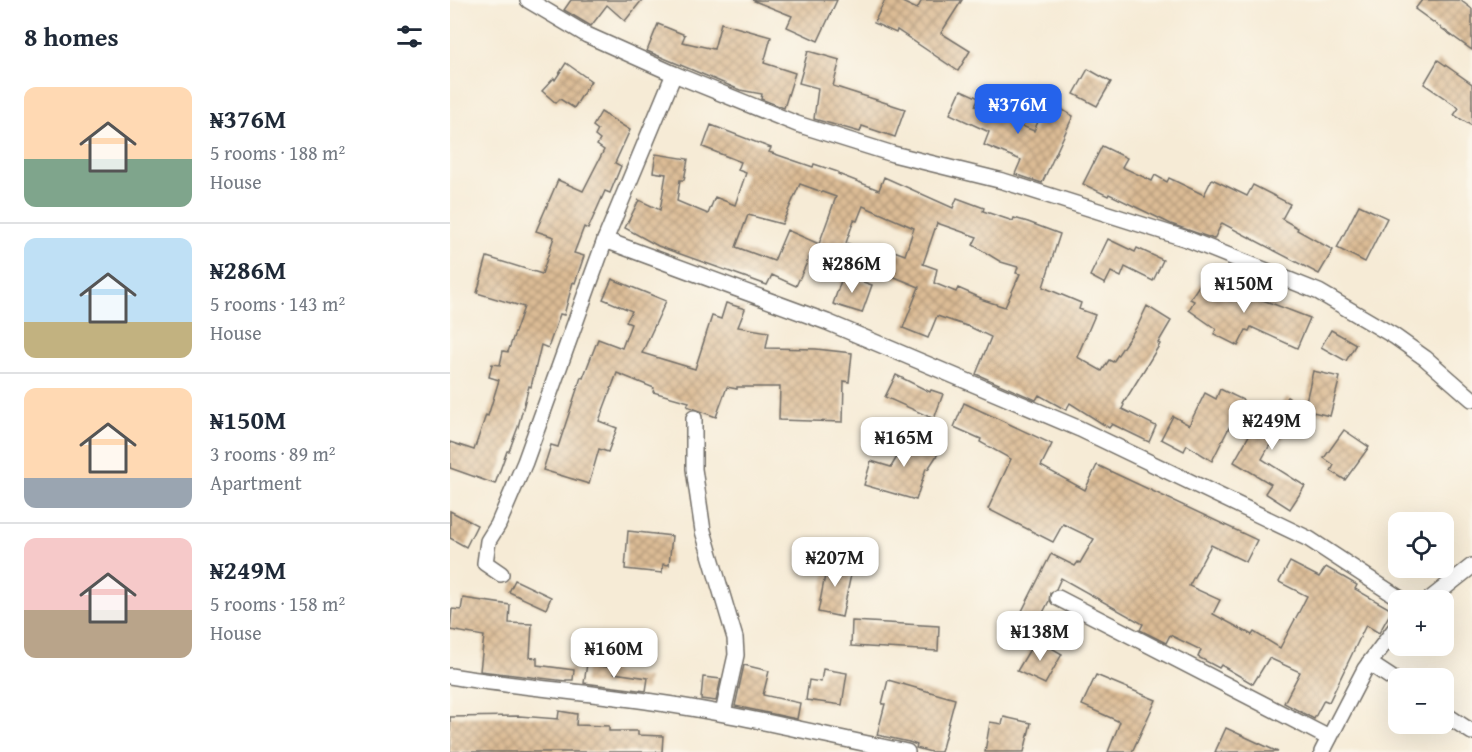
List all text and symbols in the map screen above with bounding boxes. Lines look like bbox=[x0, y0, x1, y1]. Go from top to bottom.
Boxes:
text: 8 homes bbox=[24, 17, 119, 56]
icon: filters bbox=[393, 20, 426, 53]
pin: ₦376M bbox=[976, 84, 1060, 135]
text: ₦376M bbox=[989, 89, 1047, 118]
text: ₦376M bbox=[210, 99, 286, 138]
icon: home bbox=[72, 111, 144, 183]
text: 5 rooms · 188 m² bbox=[210, 138, 345, 167]
text: House bbox=[210, 167, 262, 196]
pin: ₦286M bbox=[810, 243, 894, 294]
text: ₦286M bbox=[823, 248, 881, 277]
text: ₦286M bbox=[210, 250, 286, 289]
icon: home bbox=[72, 262, 144, 334]
pin: ₦150M bbox=[1202, 263, 1286, 314]
text: ₦150M bbox=[1215, 268, 1273, 297]
text: 5 rooms · 143 m² bbox=[210, 289, 345, 318]
text: House bbox=[210, 318, 262, 347]
text: ₦150M bbox=[210, 400, 286, 439]
pin: ₦249M bbox=[1230, 400, 1314, 451]
text: ₦249M bbox=[1243, 405, 1301, 434]
icon: home bbox=[72, 412, 144, 484]
pin: ₦165M bbox=[862, 417, 946, 468]
text: ₦165M bbox=[875, 422, 933, 451]
text: 3 rooms · 89 m² bbox=[210, 439, 336, 468]
text: Apartment bbox=[210, 468, 302, 497]
map controls bbox=[1388, 512, 1454, 734]
button: locate bbox=[1388, 512, 1454, 578]
pin: ₦207M bbox=[793, 537, 877, 588]
text: ₦207M bbox=[806, 542, 864, 571]
text: ₦249M bbox=[210, 550, 286, 589]
icon: home bbox=[72, 562, 144, 634]
text: 5 rooms · 158 m² bbox=[210, 589, 345, 618]
button: + bbox=[1388, 590, 1454, 656]
pin: ₦138M bbox=[998, 611, 1082, 662]
text: ₦138M bbox=[1011, 616, 1069, 645]
text: House bbox=[210, 618, 262, 647]
pin: ₦160M bbox=[572, 628, 656, 679]
text: ₦160M bbox=[585, 633, 643, 662]
button: − bbox=[1388, 668, 1454, 734]

